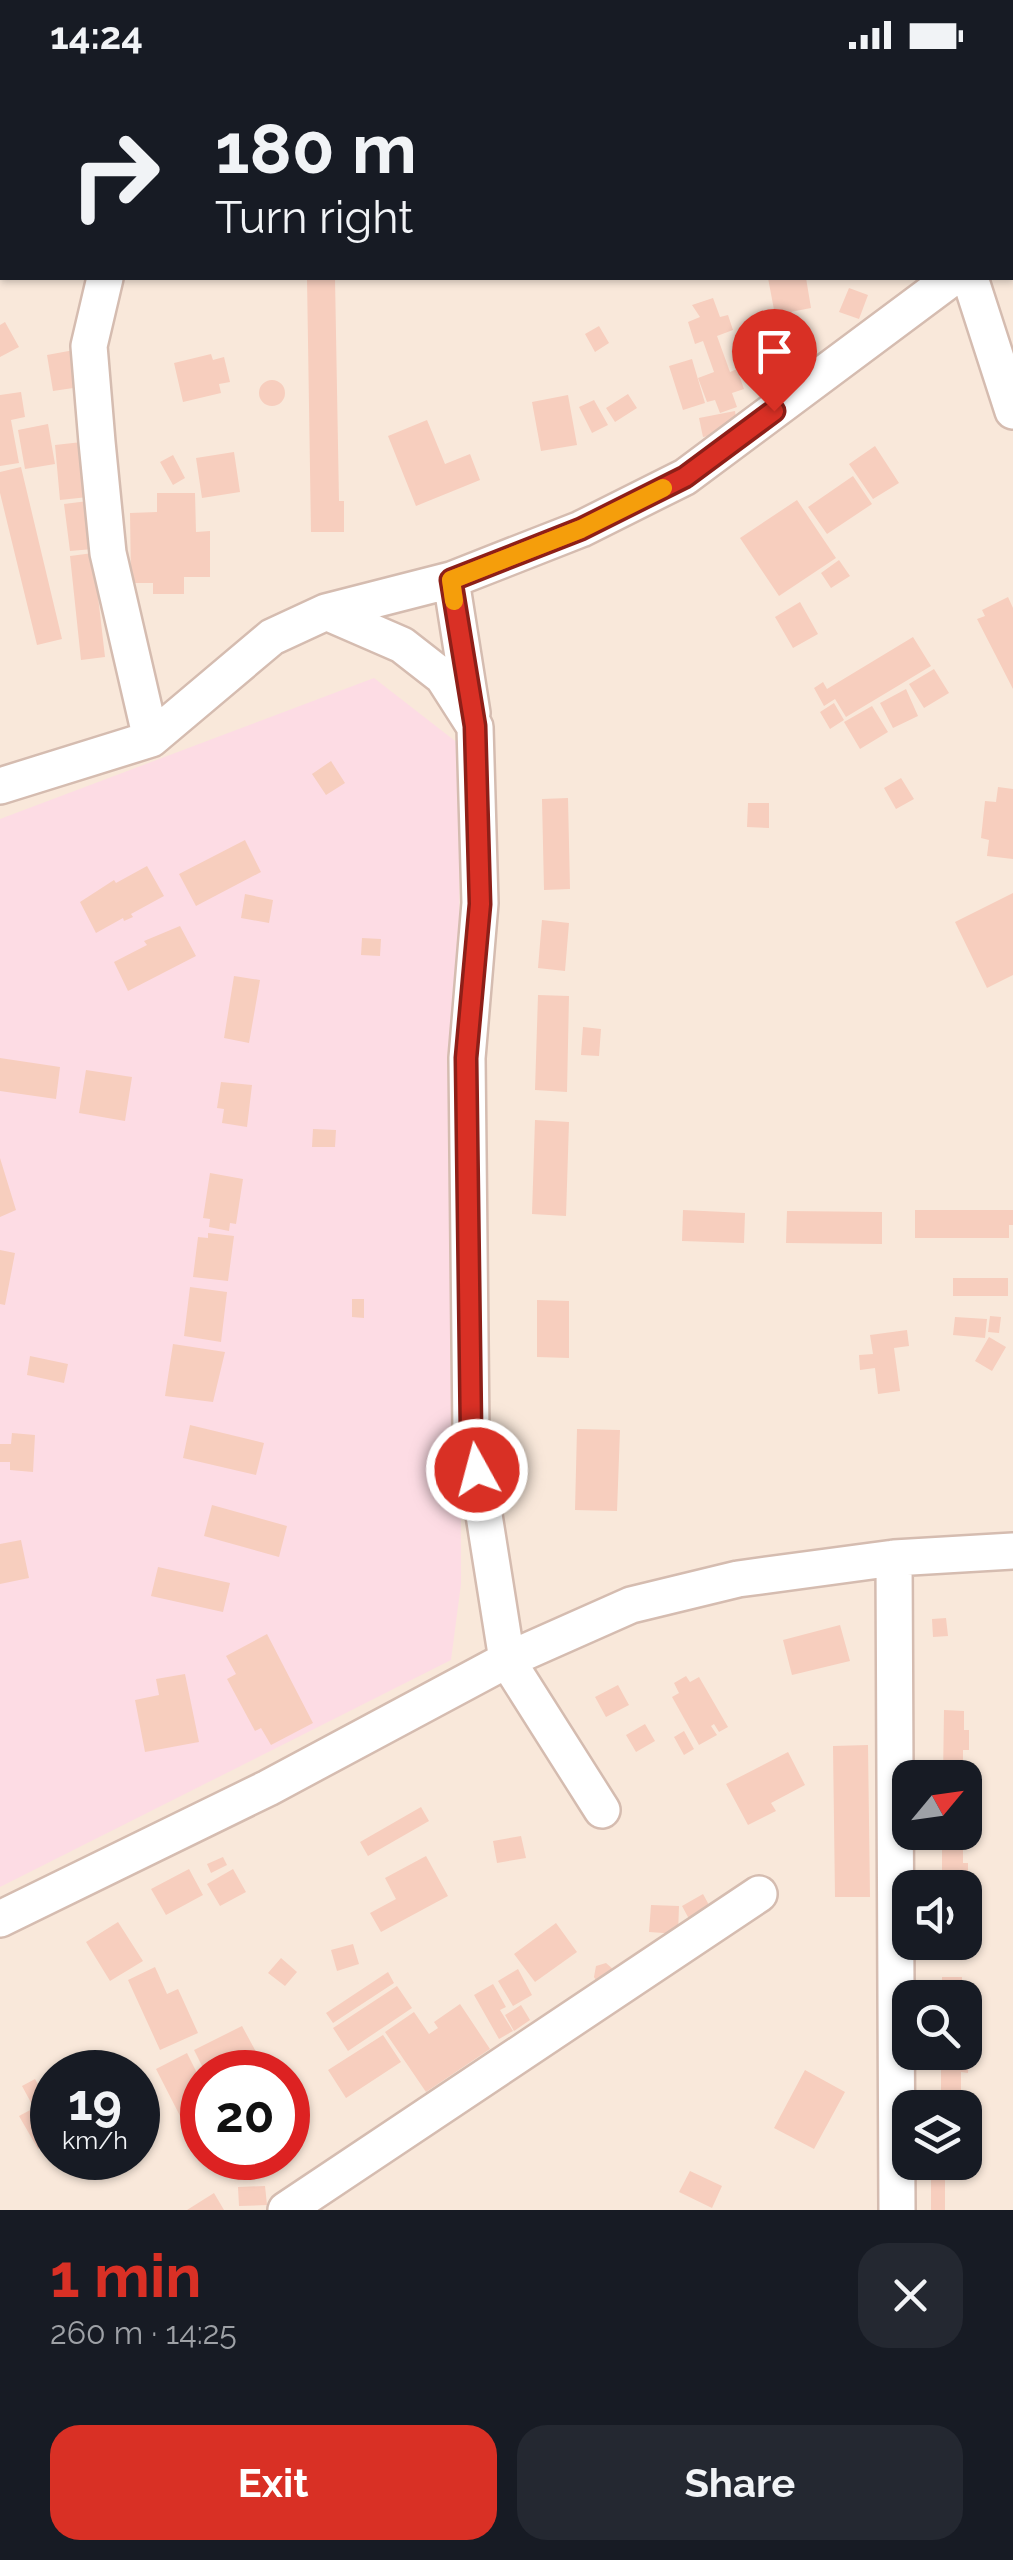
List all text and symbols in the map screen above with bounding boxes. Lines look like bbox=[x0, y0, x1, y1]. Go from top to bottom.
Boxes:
text: 14:24 bbox=[50, 13, 143, 58]
text: 180 m bbox=[215, 107, 417, 189]
icon: right bbox=[50, 110, 180, 240]
text: Turn right bbox=[215, 191, 413, 244]
pin bbox=[732, 309, 817, 412]
icon: arrive bbox=[747, 324, 802, 379]
position arrow bbox=[425, 1418, 529, 1522]
north arrow bbox=[892, 1760, 982, 1850]
map controls bbox=[892, 1760, 982, 2180]
button: sound bbox=[892, 1870, 982, 1960]
button: search bbox=[892, 1980, 982, 2070]
speed limit sign: 20 bbox=[180, 2050, 310, 2180]
text: 19 bbox=[68, 2073, 122, 2132]
button: layers bbox=[892, 2090, 982, 2180]
text: km/h bbox=[62, 2125, 128, 2155]
text: 1 min bbox=[50, 2241, 201, 2311]
button: close bbox=[858, 2243, 963, 2348]
text: 260 m · 14:25 bbox=[50, 2314, 237, 2351]
button: Exit bbox=[50, 2425, 497, 2540]
button: Share bbox=[517, 2425, 963, 2540]

